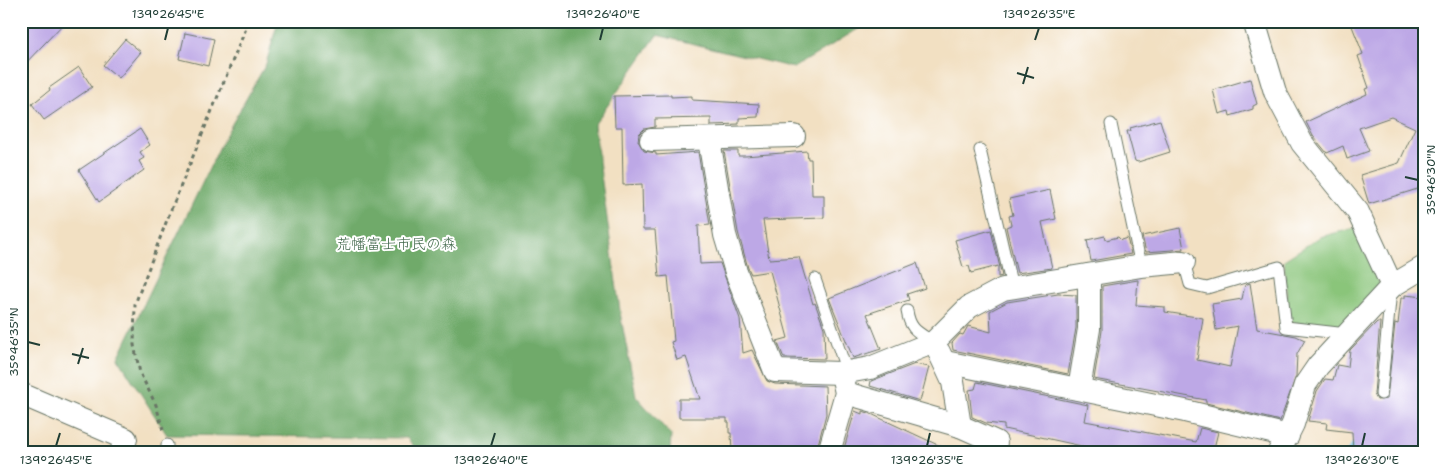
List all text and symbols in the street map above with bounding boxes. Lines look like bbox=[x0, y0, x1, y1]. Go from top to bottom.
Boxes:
text: 139°26'45"E bbox=[132, 6, 204, 22]
text: 139°26'40"E bbox=[566, 6, 640, 22]
text: 139°26'35"E bbox=[1003, 6, 1075, 22]
text: 35°46'30"N bbox=[1423, 145, 1439, 215]
park label: 荒幡富士市民の森 bbox=[336, 234, 456, 254]
text: 35°46'35"N bbox=[6, 307, 22, 377]
text: 139°26'45"E bbox=[20, 452, 92, 468]
text: 139°26'40"E bbox=[454, 452, 528, 468]
text: 139°26'35"E bbox=[891, 452, 963, 468]
text: 139°26'30"E bbox=[1325, 452, 1399, 468]

